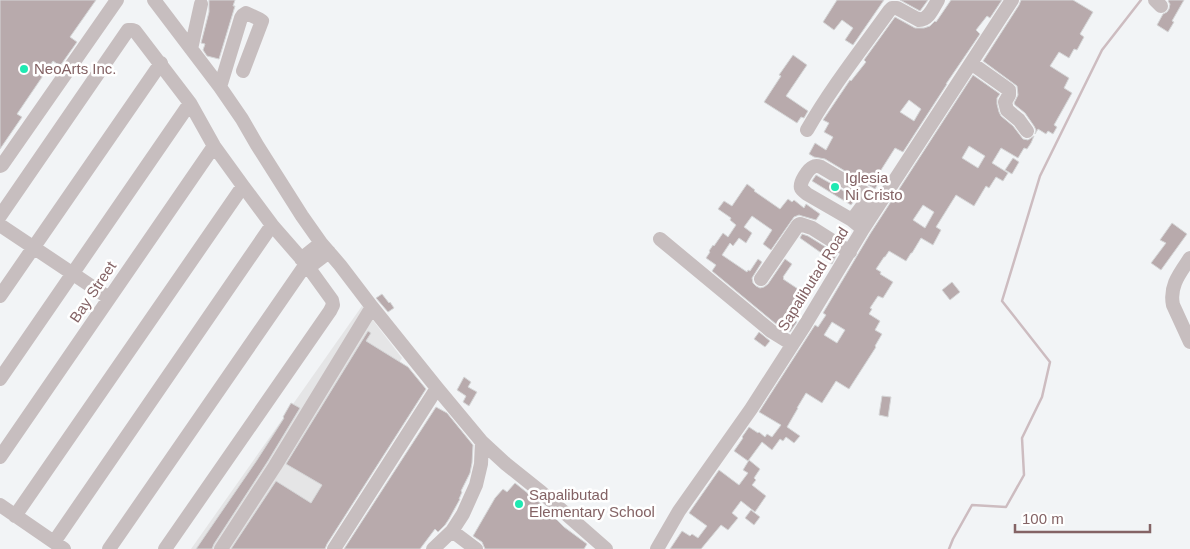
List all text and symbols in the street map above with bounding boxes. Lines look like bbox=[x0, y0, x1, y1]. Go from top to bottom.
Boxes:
place label: NeoArts Inc. bbox=[34, 60, 117, 77]
marker: NeoArts Inc. bbox=[18, 63, 30, 75]
place label: Iglesia Ni Cristo bbox=[845, 169, 903, 203]
marker: Iglesia Ni Cristo bbox=[829, 181, 841, 193]
street label: Sapalibutad Road bbox=[774, 224, 851, 334]
street label: Bay Street bbox=[66, 257, 120, 326]
place label: Sapalibutad Elementary School bbox=[529, 486, 655, 520]
marker: Sapalibutad Elementary School bbox=[513, 498, 525, 510]
scale bar bbox=[1015, 502, 1150, 534]
text: 100 m bbox=[1022, 510, 1064, 527]

